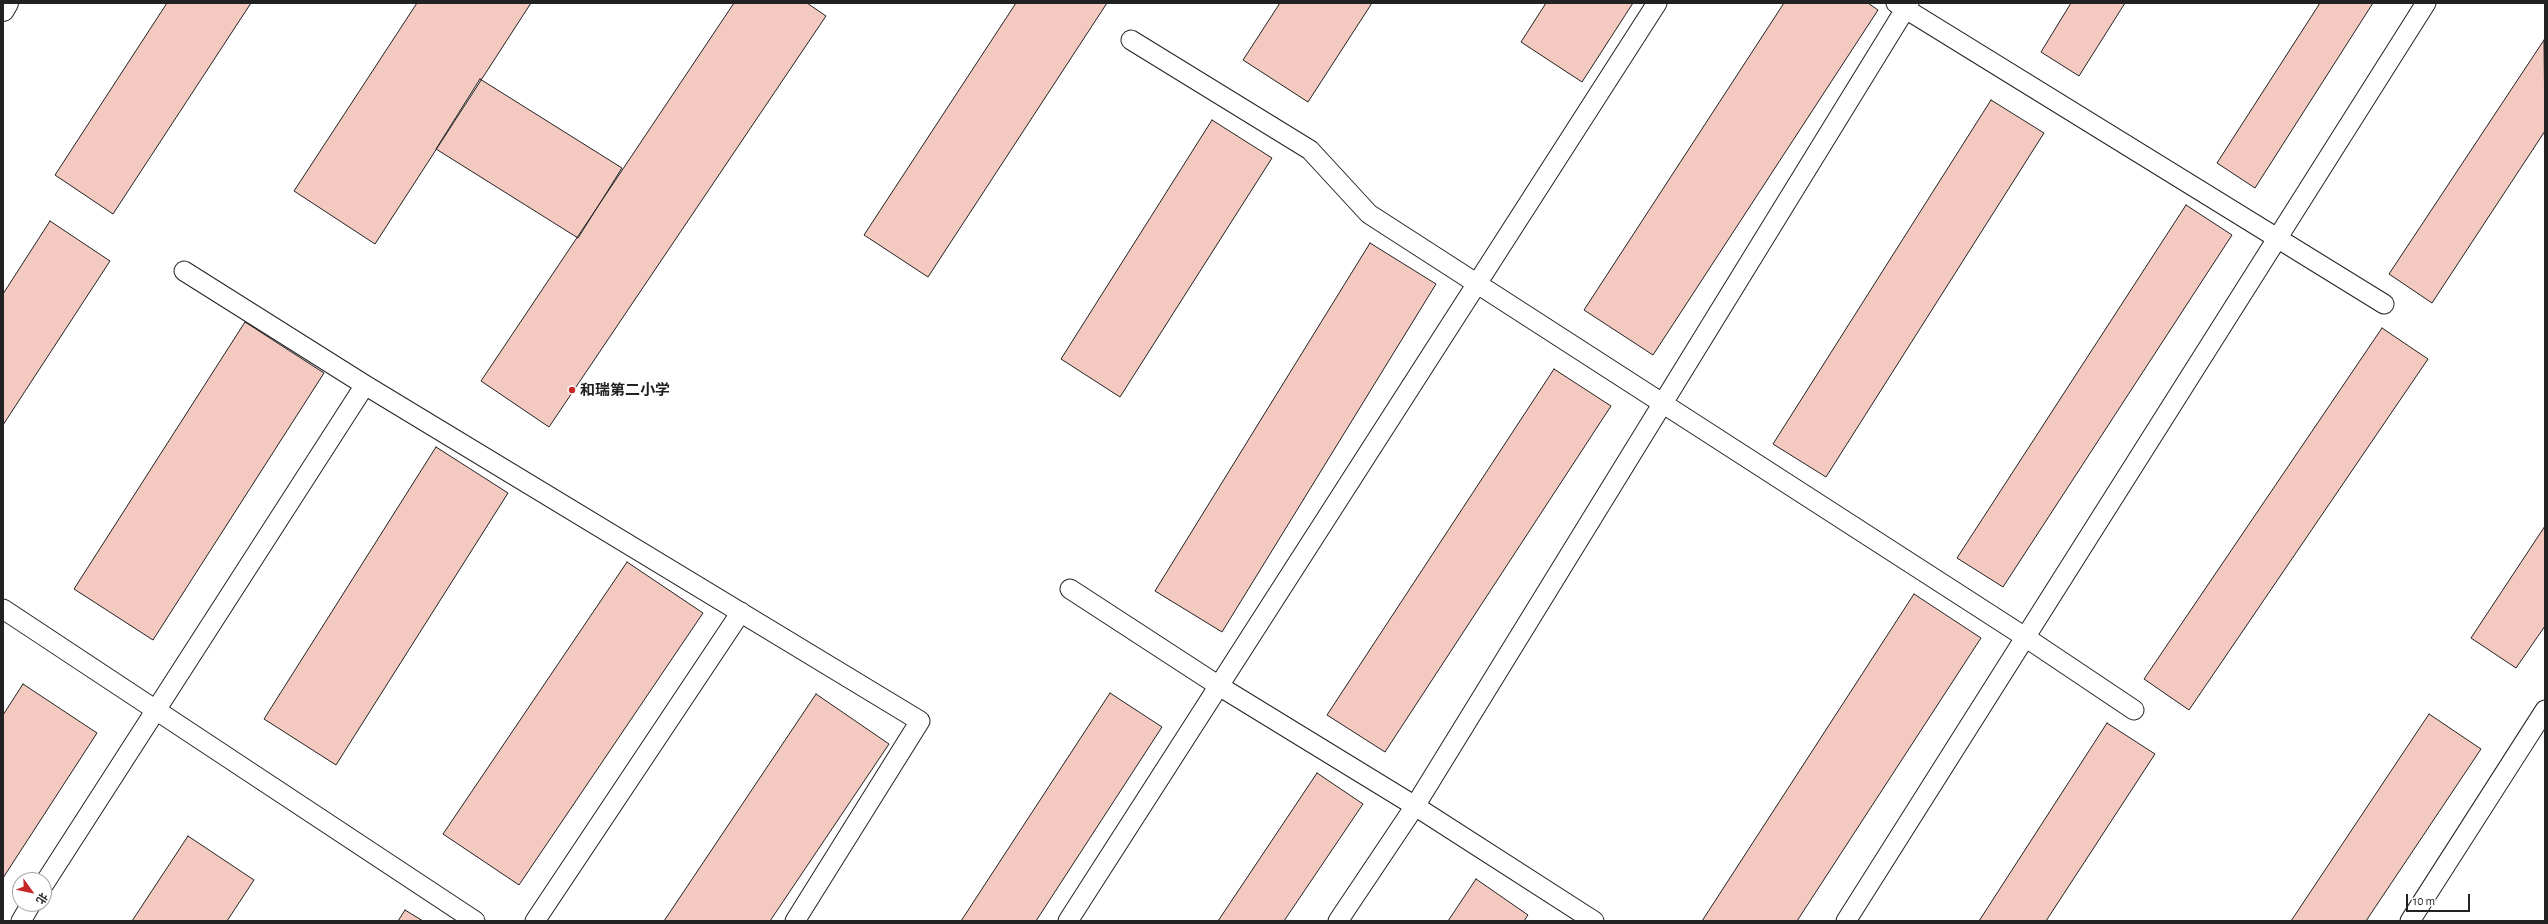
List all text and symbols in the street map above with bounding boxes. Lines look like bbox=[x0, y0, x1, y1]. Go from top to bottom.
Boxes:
place label: 和瑞第二小学 bbox=[580, 381, 670, 399]
marker: 和瑞第二小学 bbox=[567, 385, 577, 395]
north arrow bbox=[12, 872, 52, 912]
scale bar bbox=[2408, 886, 2472, 912]
text: 北 bbox=[34, 891, 49, 906]
text: 10 m bbox=[2413, 895, 2435, 907]

